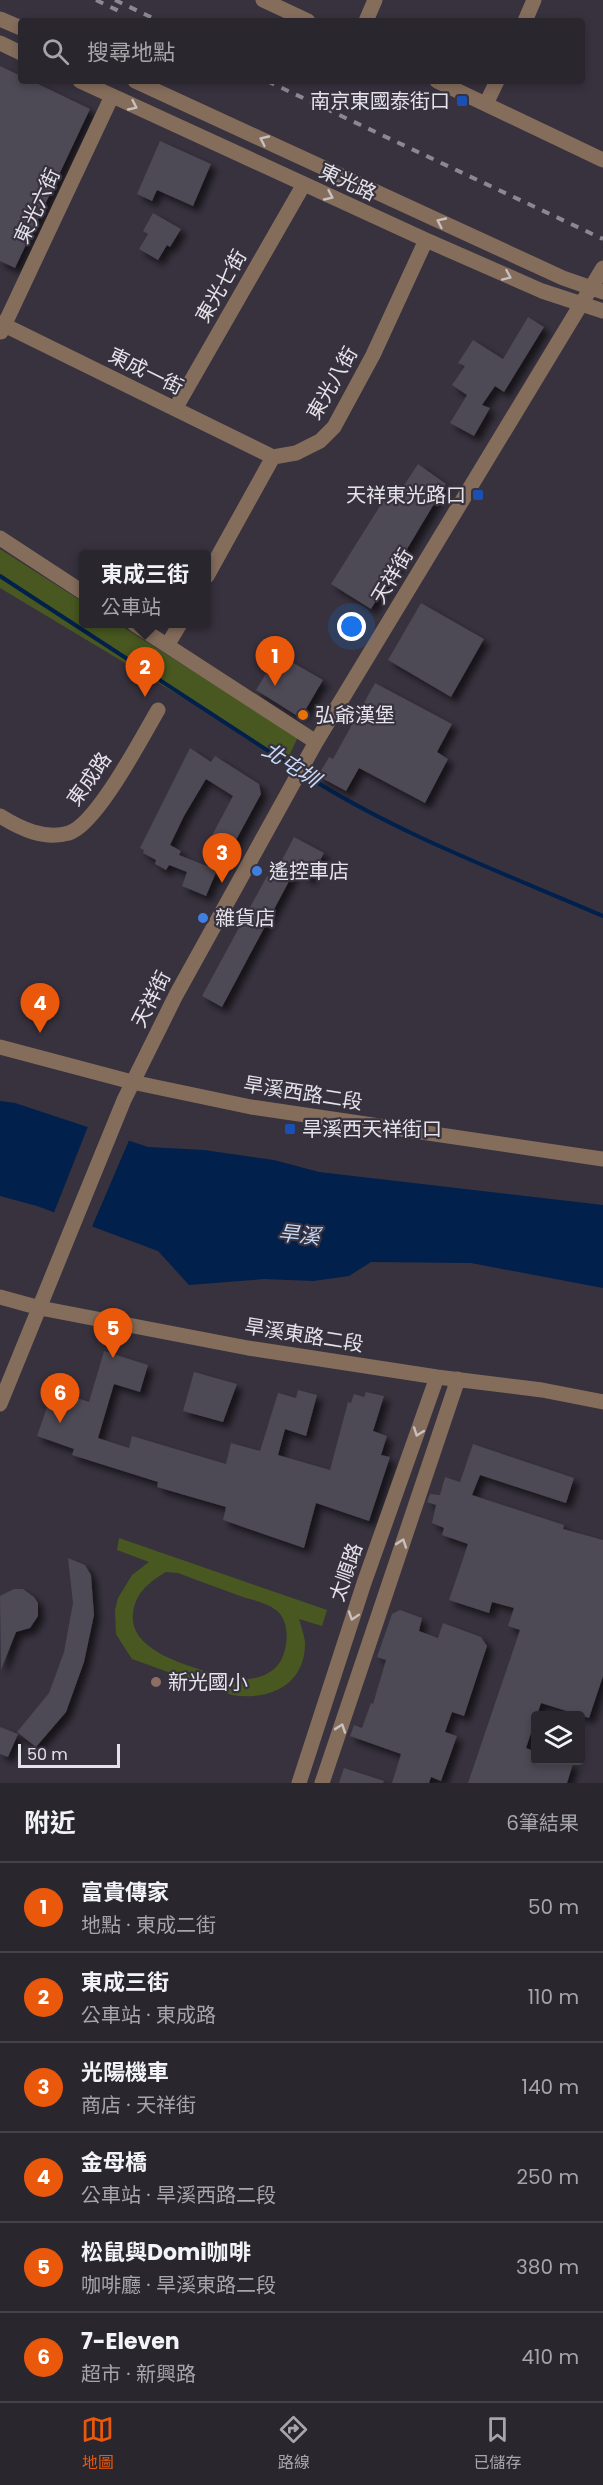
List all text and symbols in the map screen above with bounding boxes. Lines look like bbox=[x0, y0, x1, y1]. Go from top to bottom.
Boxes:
search box bbox=[18, 18, 585, 84]
icon: search bbox=[39, 35, 72, 68]
text: 搜尋地點 bbox=[87, 37, 175, 68]
place label: 南京東國泰街口 bbox=[310, 87, 450, 115]
marker: 南京東國泰街口 bbox=[455, 94, 469, 108]
one-way arrow bbox=[127, 98, 138, 110]
one-way arrow bbox=[260, 136, 271, 148]
street label: 東光路 bbox=[315, 157, 381, 207]
street label: 東光六街 bbox=[7, 164, 67, 248]
one-way arrow bbox=[323, 188, 334, 200]
one-way arrow bbox=[437, 217, 448, 229]
street label: 東光七街 bbox=[189, 244, 253, 328]
one-way arrow bbox=[501, 269, 512, 281]
street label: 東成一街 bbox=[104, 341, 188, 401]
street label: 東光八街 bbox=[300, 341, 364, 425]
place label: 天祥東光路口 bbox=[346, 481, 466, 509]
marker: 天祥東光路口 bbox=[471, 488, 485, 502]
street label: 天祥街 bbox=[365, 543, 419, 609]
popup bbox=[79, 550, 211, 628]
text: 東成三街 bbox=[101, 559, 189, 590]
text: 公車站 bbox=[101, 593, 161, 621]
your location bbox=[337, 612, 366, 641]
pin: 1 bbox=[256, 636, 294, 686]
pin: 2 bbox=[126, 648, 164, 697]
place label: 弘爺漢堡 bbox=[315, 701, 395, 729]
marker: 弘爺漢堡 bbox=[296, 708, 310, 722]
water label: 北屯圳 bbox=[257, 735, 328, 796]
street label: 東成路 bbox=[60, 746, 118, 812]
pin: 3 bbox=[202, 834, 242, 883]
place label: 遙控車店 bbox=[269, 857, 349, 885]
marker: 遙控車店 bbox=[250, 864, 264, 878]
place label: 雜貨店 bbox=[215, 904, 275, 932]
marker: 雜貨店 bbox=[196, 911, 210, 925]
street label: 天祥街 bbox=[125, 966, 177, 1032]
pin: 4 bbox=[20, 984, 60, 1033]
street label: 旱溪西路二段 bbox=[242, 1070, 364, 1116]
place label: 旱溪西天祥街口 bbox=[302, 1115, 442, 1143]
marker: 旱溪西天祥街口 bbox=[283, 1122, 297, 1136]
water label: 旱溪 bbox=[277, 1218, 324, 1251]
pin: 5 bbox=[94, 1308, 132, 1358]
street label: 旱溪東路二段 bbox=[243, 1312, 365, 1358]
pin: 6 bbox=[40, 1374, 80, 1423]
one-way arrow bbox=[412, 1426, 425, 1437]
one-way arrow bbox=[395, 1538, 408, 1548]
street label: 太順路 bbox=[323, 1539, 369, 1605]
one-way arrow bbox=[348, 1610, 361, 1621]
place label: 新光國小 bbox=[168, 1668, 248, 1696]
marker: 新光國小 bbox=[149, 1675, 163, 1689]
map controls bbox=[531, 1711, 585, 1765]
button: layers bbox=[531, 1711, 585, 1765]
one-way arrow bbox=[334, 1723, 346, 1734]
scale bar bbox=[18, 1741, 120, 1768]
text: 50 m bbox=[27, 1743, 68, 1766]
text: 附近 bbox=[24, 1805, 76, 1841]
text: 6筆結果 bbox=[506, 1809, 579, 1837]
text: 富貴傳家 bbox=[81, 1877, 169, 1908]
text: 1 bbox=[40, 1893, 47, 1921]
text: 50 m bbox=[528, 1893, 579, 1921]
text: 地點 · 東成二街 bbox=[81, 1911, 216, 1939]
text: 東成三街 bbox=[81, 1967, 169, 1998]
text: 2 bbox=[38, 1983, 49, 2011]
text: 110 m bbox=[528, 1983, 579, 2011]
text: 公車站 · 東成路 bbox=[81, 2001, 216, 2029]
text: 光陽機車 bbox=[81, 2057, 169, 2088]
text: 3 bbox=[37, 2073, 50, 2101]
text: 140 m bbox=[522, 2073, 579, 2101]
text: 商店 · 天祥街 bbox=[81, 2091, 196, 2119]
text: 金母橋 bbox=[81, 2147, 147, 2178]
text: 4 bbox=[37, 2163, 50, 2191]
text: 250 m bbox=[516, 2163, 579, 2191]
text: 公車站 · 旱溪西路二段 bbox=[81, 2181, 276, 2209]
text: 松鼠與Domi咖啡 bbox=[81, 2237, 251, 2268]
text: 5 bbox=[37, 2253, 50, 2281]
text: 380 m bbox=[516, 2253, 579, 2281]
text: 咖啡廳 · 旱溪東路二段 bbox=[81, 2271, 276, 2299]
text: 7-Eleven bbox=[81, 2326, 180, 2357]
text: 6 bbox=[37, 2343, 50, 2371]
text: 410 m bbox=[522, 2343, 579, 2371]
text: 超市 · 新興路 bbox=[81, 2360, 196, 2388]
tab: 地圖 bbox=[81, 2413, 114, 2475]
tab: 路線 bbox=[277, 2413, 310, 2475]
tab: 已儲存 bbox=[473, 2413, 521, 2475]

